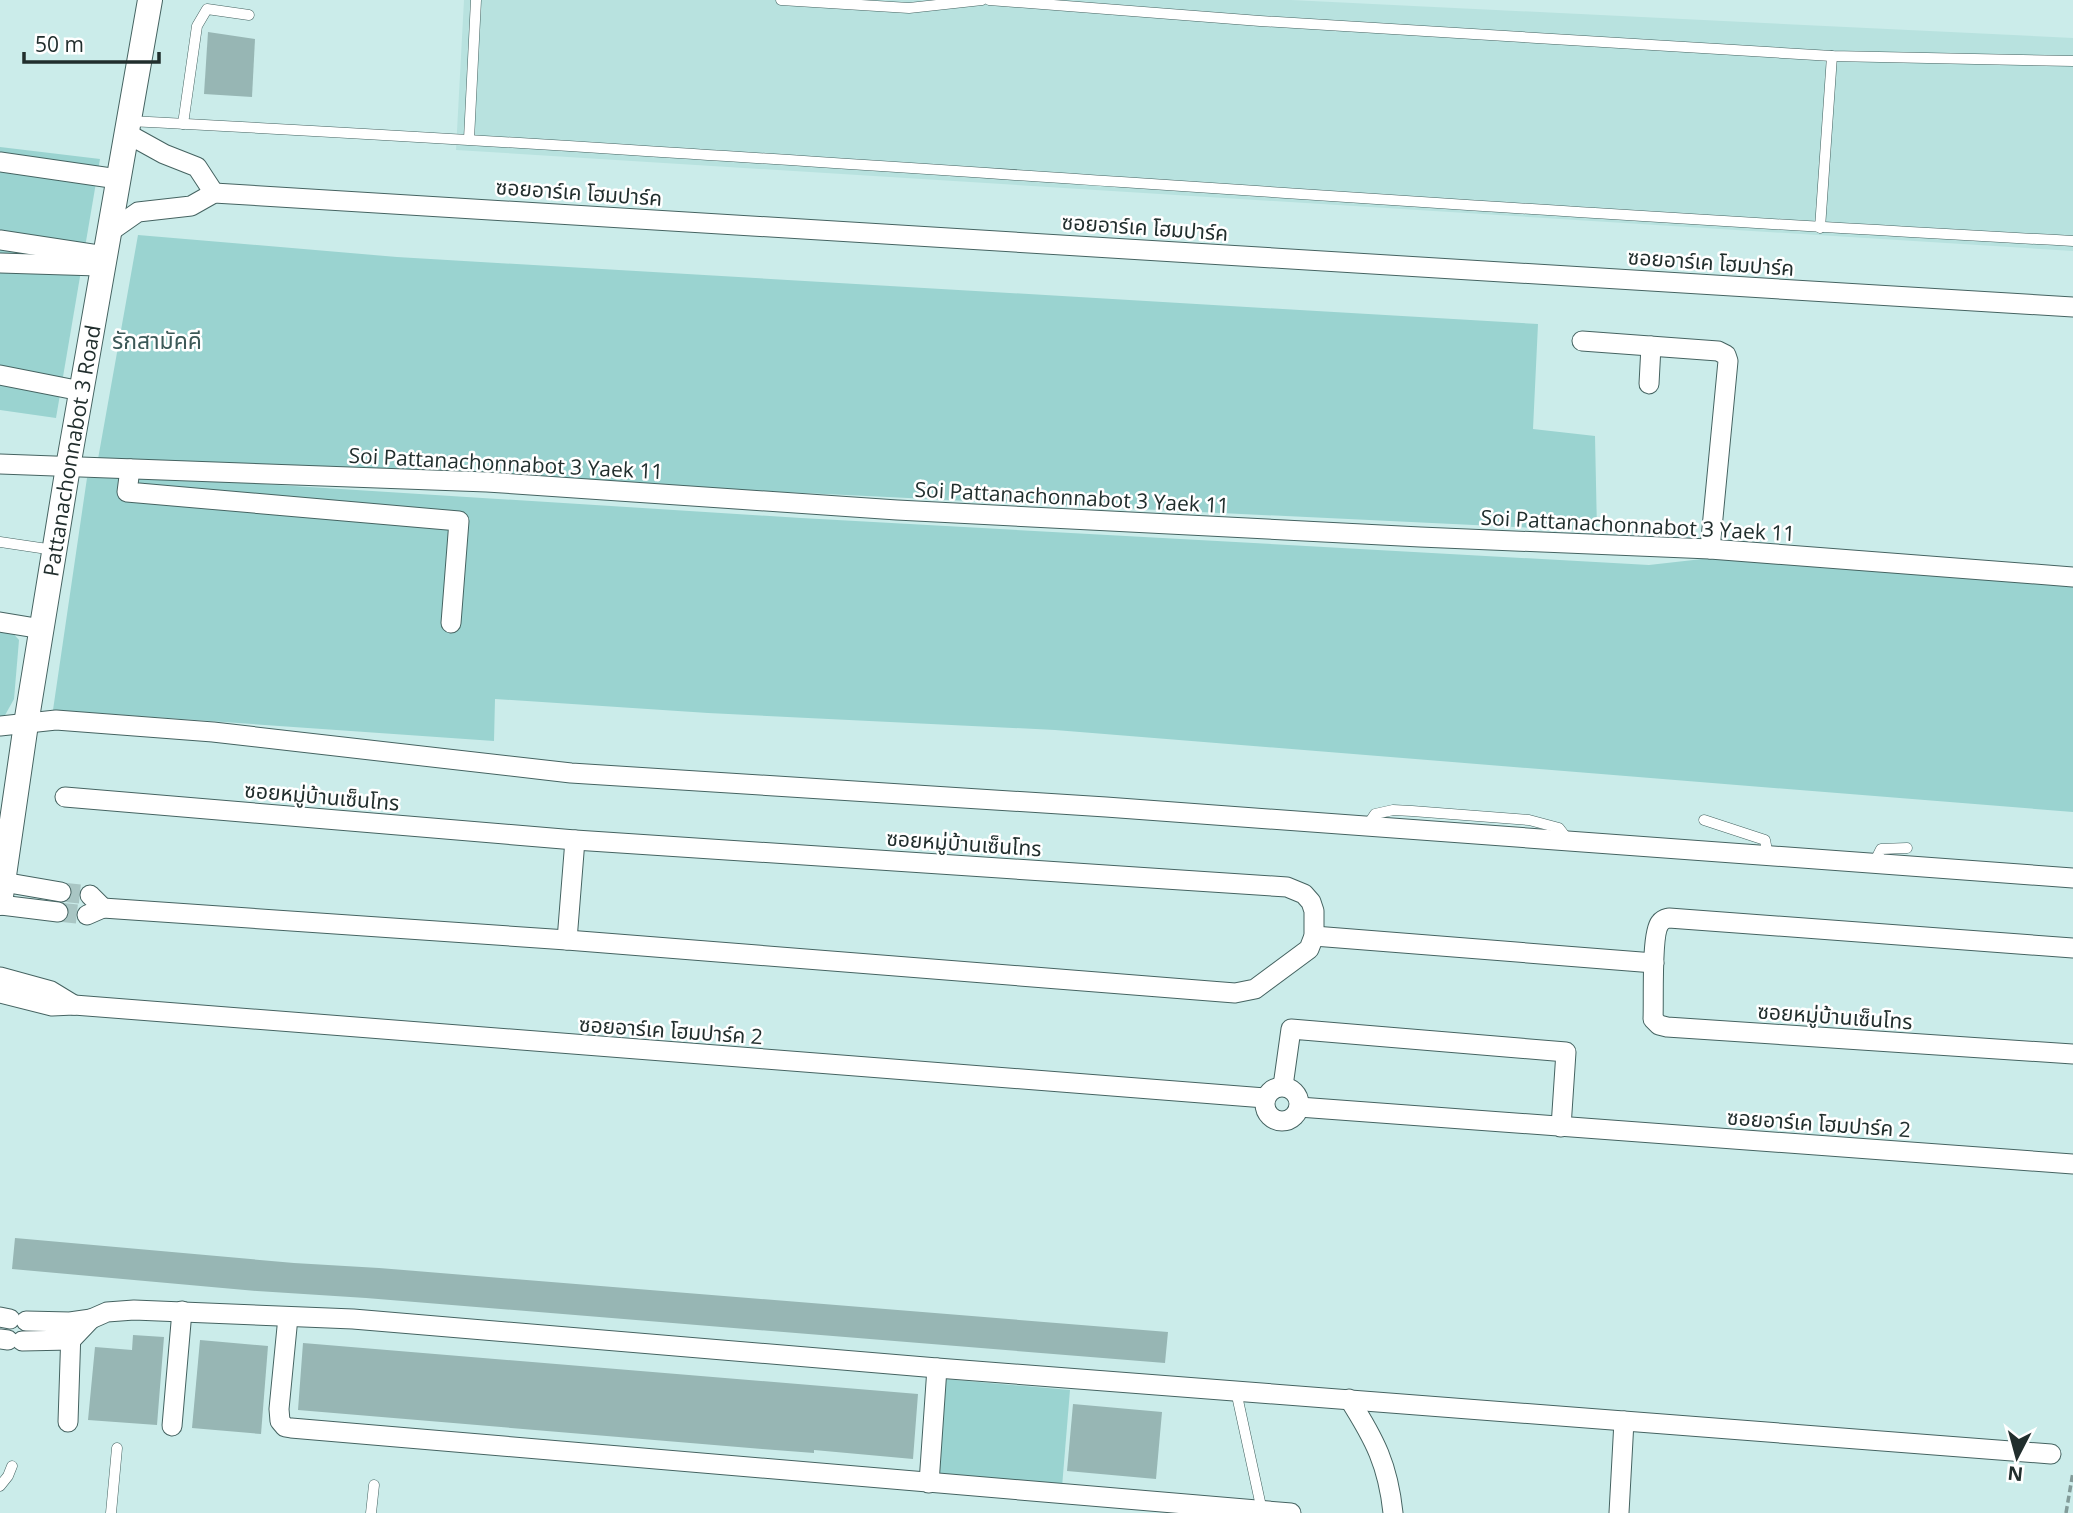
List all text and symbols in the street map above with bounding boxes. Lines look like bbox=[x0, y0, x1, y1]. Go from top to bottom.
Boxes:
scale bar bbox=[24, 21, 159, 65]
text: 50 m bbox=[35, 30, 84, 58]
street label: ซอยอาร์เค โฮมปาร์ค bbox=[495, 172, 663, 212]
street label: ซอยอาร์เค โฮมปาร์ค bbox=[1061, 207, 1229, 247]
street label: ซอยอาร์เค โฮมปาร์ค bbox=[1627, 242, 1795, 282]
street label: Pattanachonnabot 3 Road bbox=[36, 323, 107, 578]
district label: รักสามัคคี bbox=[112, 324, 202, 356]
street label: Soi Pattanachonnabot 3 Yaek 11 bbox=[348, 441, 664, 485]
street label: Soi Pattanachonnabot 3 Yaek 11 bbox=[914, 475, 1230, 519]
street label: Soi Pattanachonnabot 3 Yaek 11 bbox=[1480, 503, 1796, 547]
street label: ซอยหมู่บ้านเซ็นโทร bbox=[243, 775, 401, 817]
street label: ซอยหมู่บ้านเซ็นโทร bbox=[885, 824, 1043, 862]
street label: ซอยหมู่บ้านเซ็นโทร bbox=[1756, 997, 1914, 1035]
street label: ซอยอาร์เค โฮมปาร์ค 2 bbox=[578, 1010, 764, 1050]
street label: ซอยอาร์เค โฮมปาร์ค 2 bbox=[1726, 1103, 1912, 1143]
north arrow bbox=[1982, 1422, 2052, 1492]
text: N bbox=[2006, 1460, 2024, 1488]

